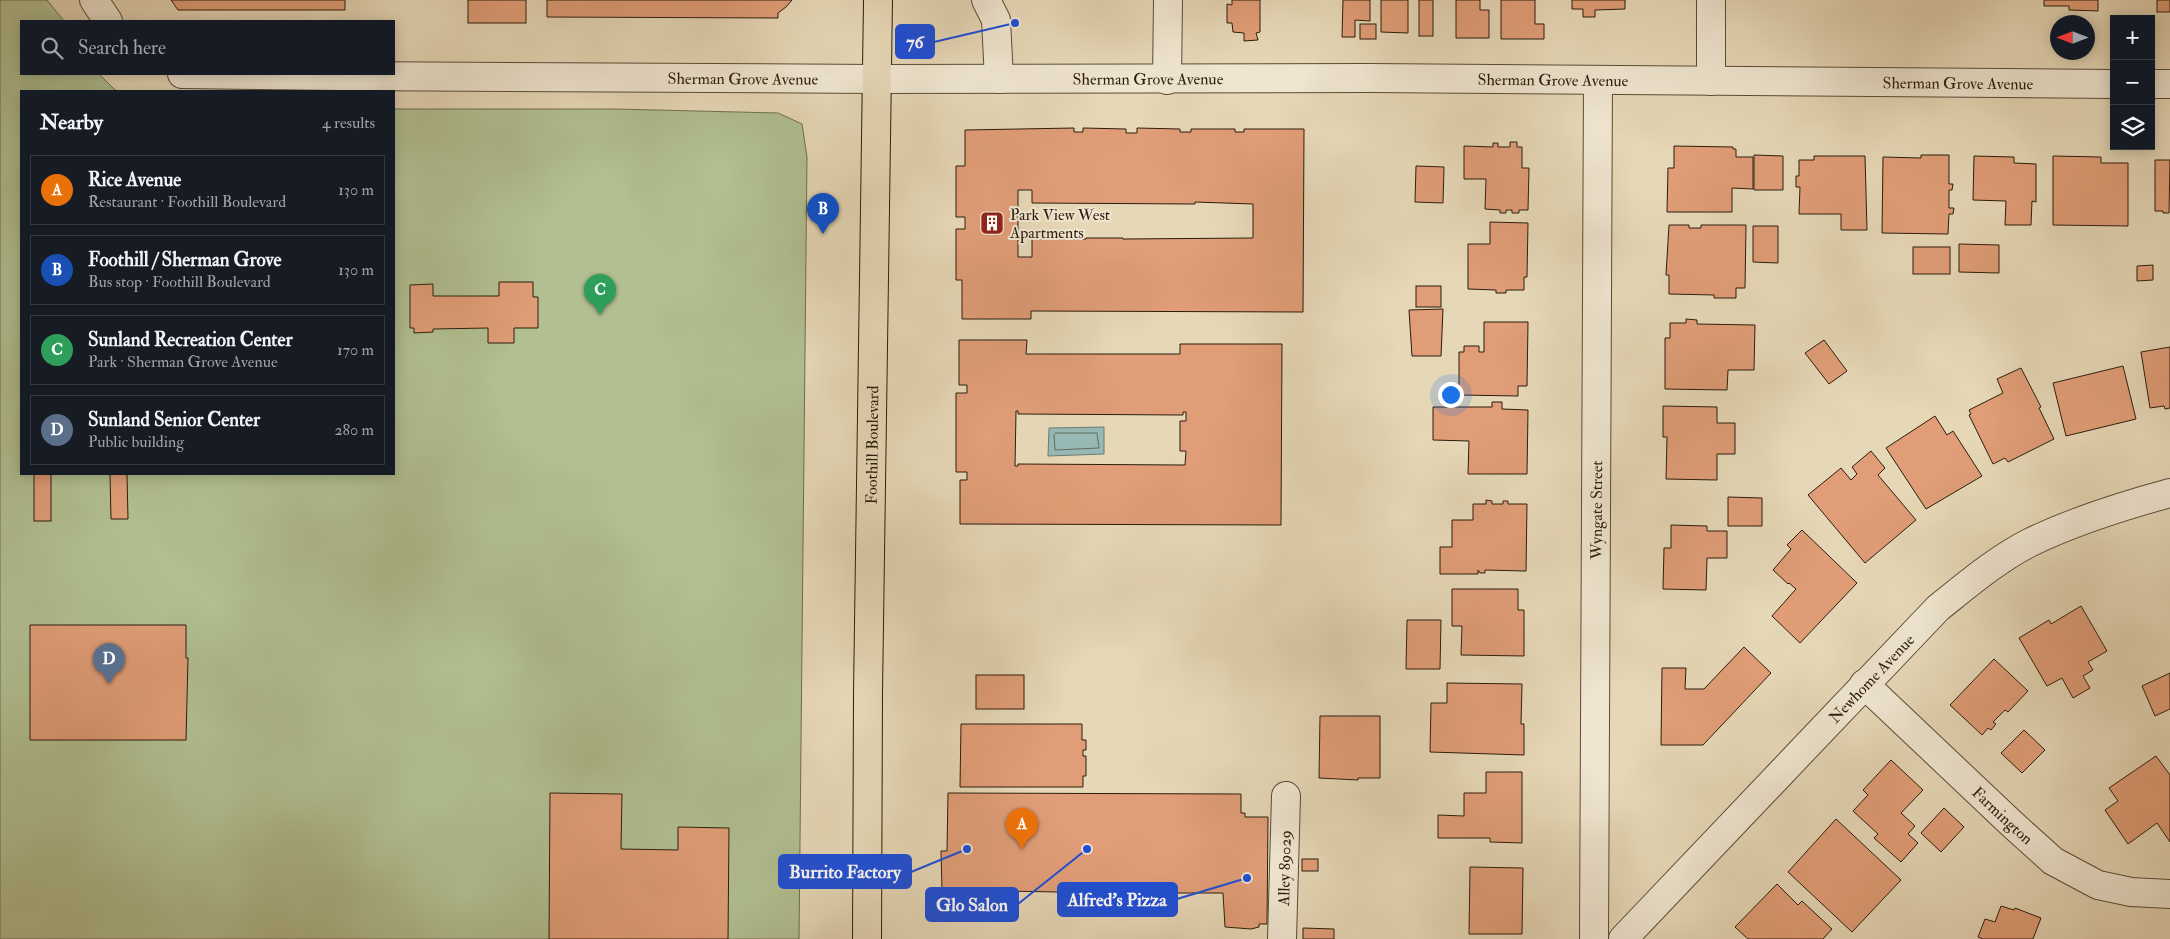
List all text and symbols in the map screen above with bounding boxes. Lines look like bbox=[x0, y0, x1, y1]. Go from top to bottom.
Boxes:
north arrow bbox=[2050, 15, 2095, 60]
map controls bbox=[2110, 15, 2155, 150]
button: + bbox=[2110, 15, 2155, 60]
search box bbox=[20, 20, 395, 75]
callout: 76 bbox=[896, 25, 934, 58]
text: 76 bbox=[906, 31, 926, 54]
icon: search bbox=[38, 34, 66, 62]
text: Search here bbox=[78, 36, 166, 60]
button: − bbox=[2110, 60, 2155, 105]
street label: Sherman Grove Avenue bbox=[668, 69, 819, 90]
street label: Sherman Grove Avenue bbox=[1073, 69, 1224, 90]
street label: Sherman Grove Avenue bbox=[1478, 70, 1629, 91]
street label: Sherman Grove Avenue bbox=[1883, 73, 2034, 94]
button: layers bbox=[2110, 105, 2155, 150]
text: Nearby bbox=[40, 109, 103, 136]
text: 4 results bbox=[322, 113, 375, 133]
text: Rice Avenue bbox=[88, 168, 181, 192]
text: A bbox=[52, 180, 62, 200]
text: 130 m bbox=[338, 180, 374, 200]
text: Restaurant · Foothill Boulevard bbox=[88, 192, 286, 212]
pin: B bbox=[807, 193, 839, 234]
place label: Park View West Apartments bbox=[1009, 205, 1110, 244]
building icon: Park View West Apartments bbox=[979, 210, 1005, 236]
text: Foothill / Sherman Grove bbox=[88, 248, 281, 272]
text: B bbox=[52, 260, 62, 280]
text: 130 m bbox=[338, 260, 374, 280]
text: Bus stop · Foothill Boulevard bbox=[88, 272, 271, 292]
pin: C bbox=[584, 274, 616, 315]
text: Sunland Recreation Center bbox=[88, 328, 293, 352]
text: C bbox=[51, 340, 63, 360]
text: 170 m bbox=[337, 340, 374, 360]
text: Park · Sherman Grove Avenue bbox=[88, 352, 278, 372]
your location bbox=[1438, 382, 1464, 408]
street label: Foothill Boulevard bbox=[862, 385, 883, 505]
text: Sunland Senior Center bbox=[88, 408, 260, 432]
text: D bbox=[50, 420, 64, 440]
text: 280 m bbox=[334, 420, 374, 440]
text: Public building bbox=[88, 432, 184, 452]
street label: Wyngate Street bbox=[1587, 460, 1607, 561]
street label: Newhome Avenue bbox=[1825, 630, 1919, 728]
pin: D bbox=[93, 643, 125, 684]
street label: Farmington bbox=[1968, 783, 2037, 849]
pin: A bbox=[1006, 808, 1038, 849]
street label: Alley 89029 bbox=[1274, 830, 1296, 907]
callout: Burrito Factory bbox=[779, 855, 911, 888]
text: Burrito Factory bbox=[789, 861, 902, 884]
callout: Alfred's Pizza bbox=[1058, 883, 1177, 916]
callout: Glo Salon bbox=[926, 888, 1018, 921]
text: Alfred's Pizza bbox=[1066, 889, 1167, 912]
text: Glo Salon bbox=[936, 894, 1009, 917]

